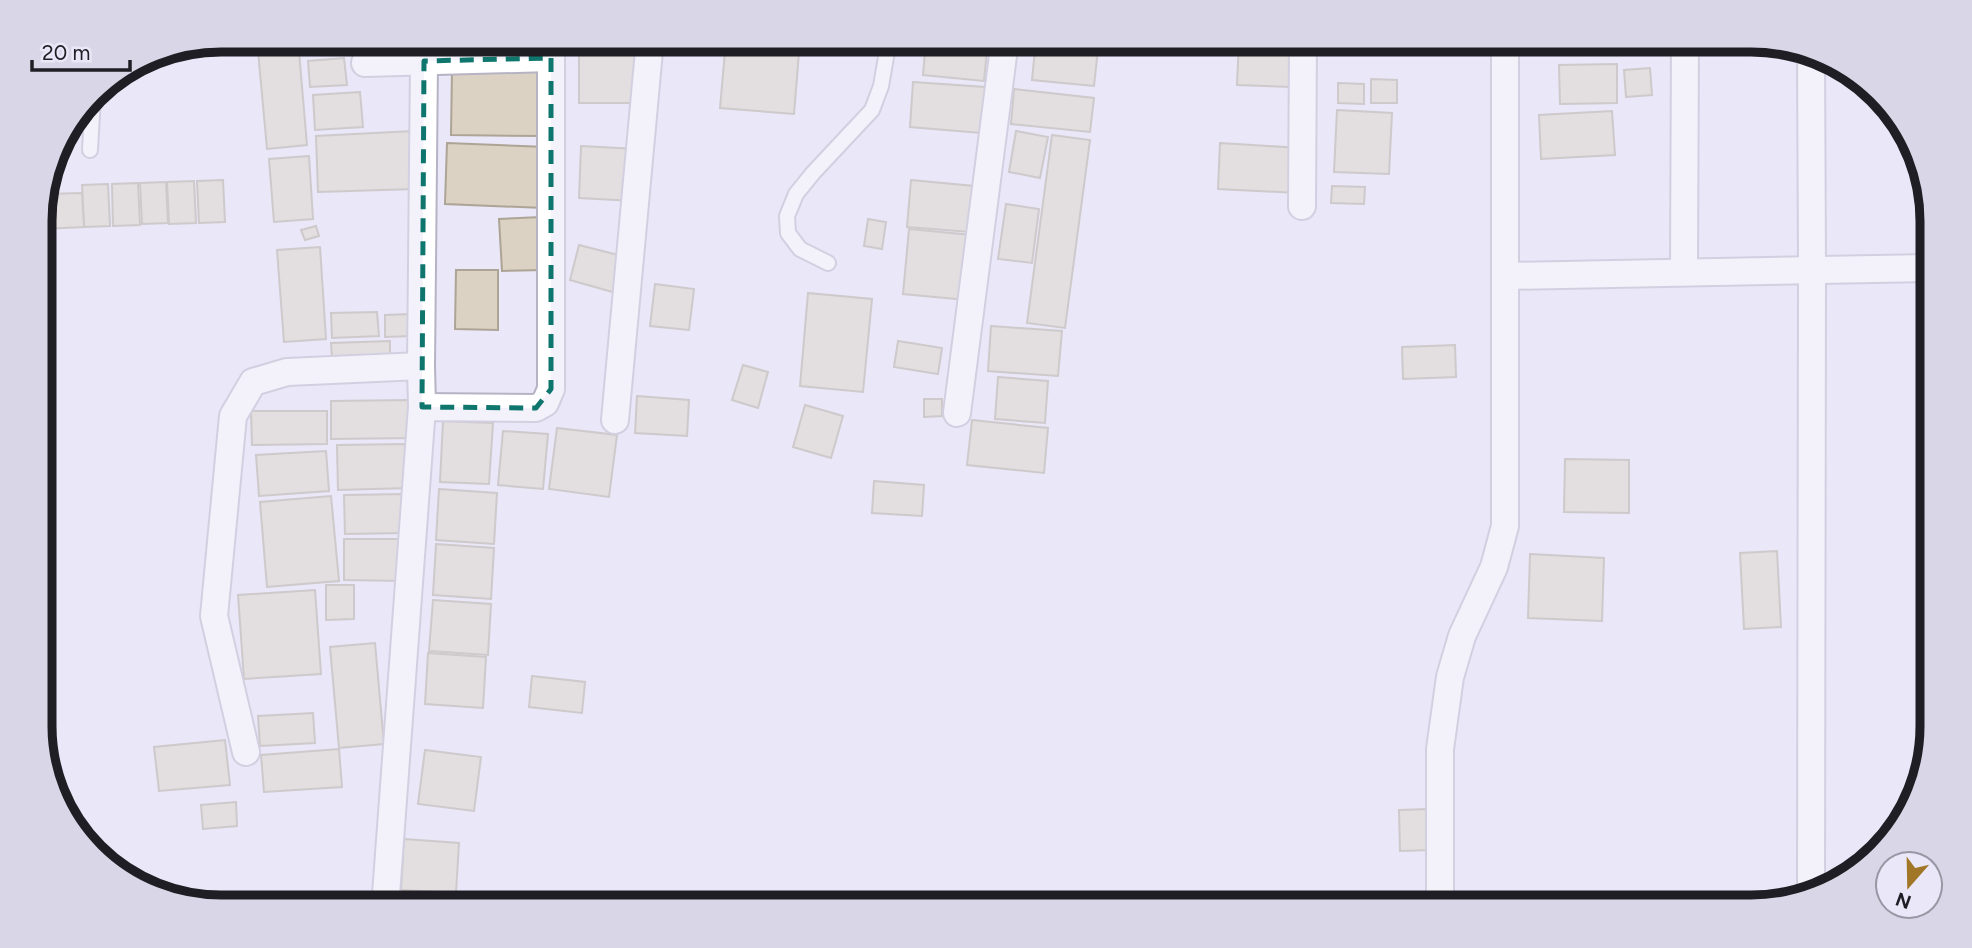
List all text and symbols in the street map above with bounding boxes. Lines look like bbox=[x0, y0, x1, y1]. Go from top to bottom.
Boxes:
scale bar bbox=[32, 28, 130, 72]
text: 20 m bbox=[42, 40, 90, 65]
north arrow bbox=[1874, 850, 1944, 920]
text: N bbox=[1893, 887, 1914, 914]

